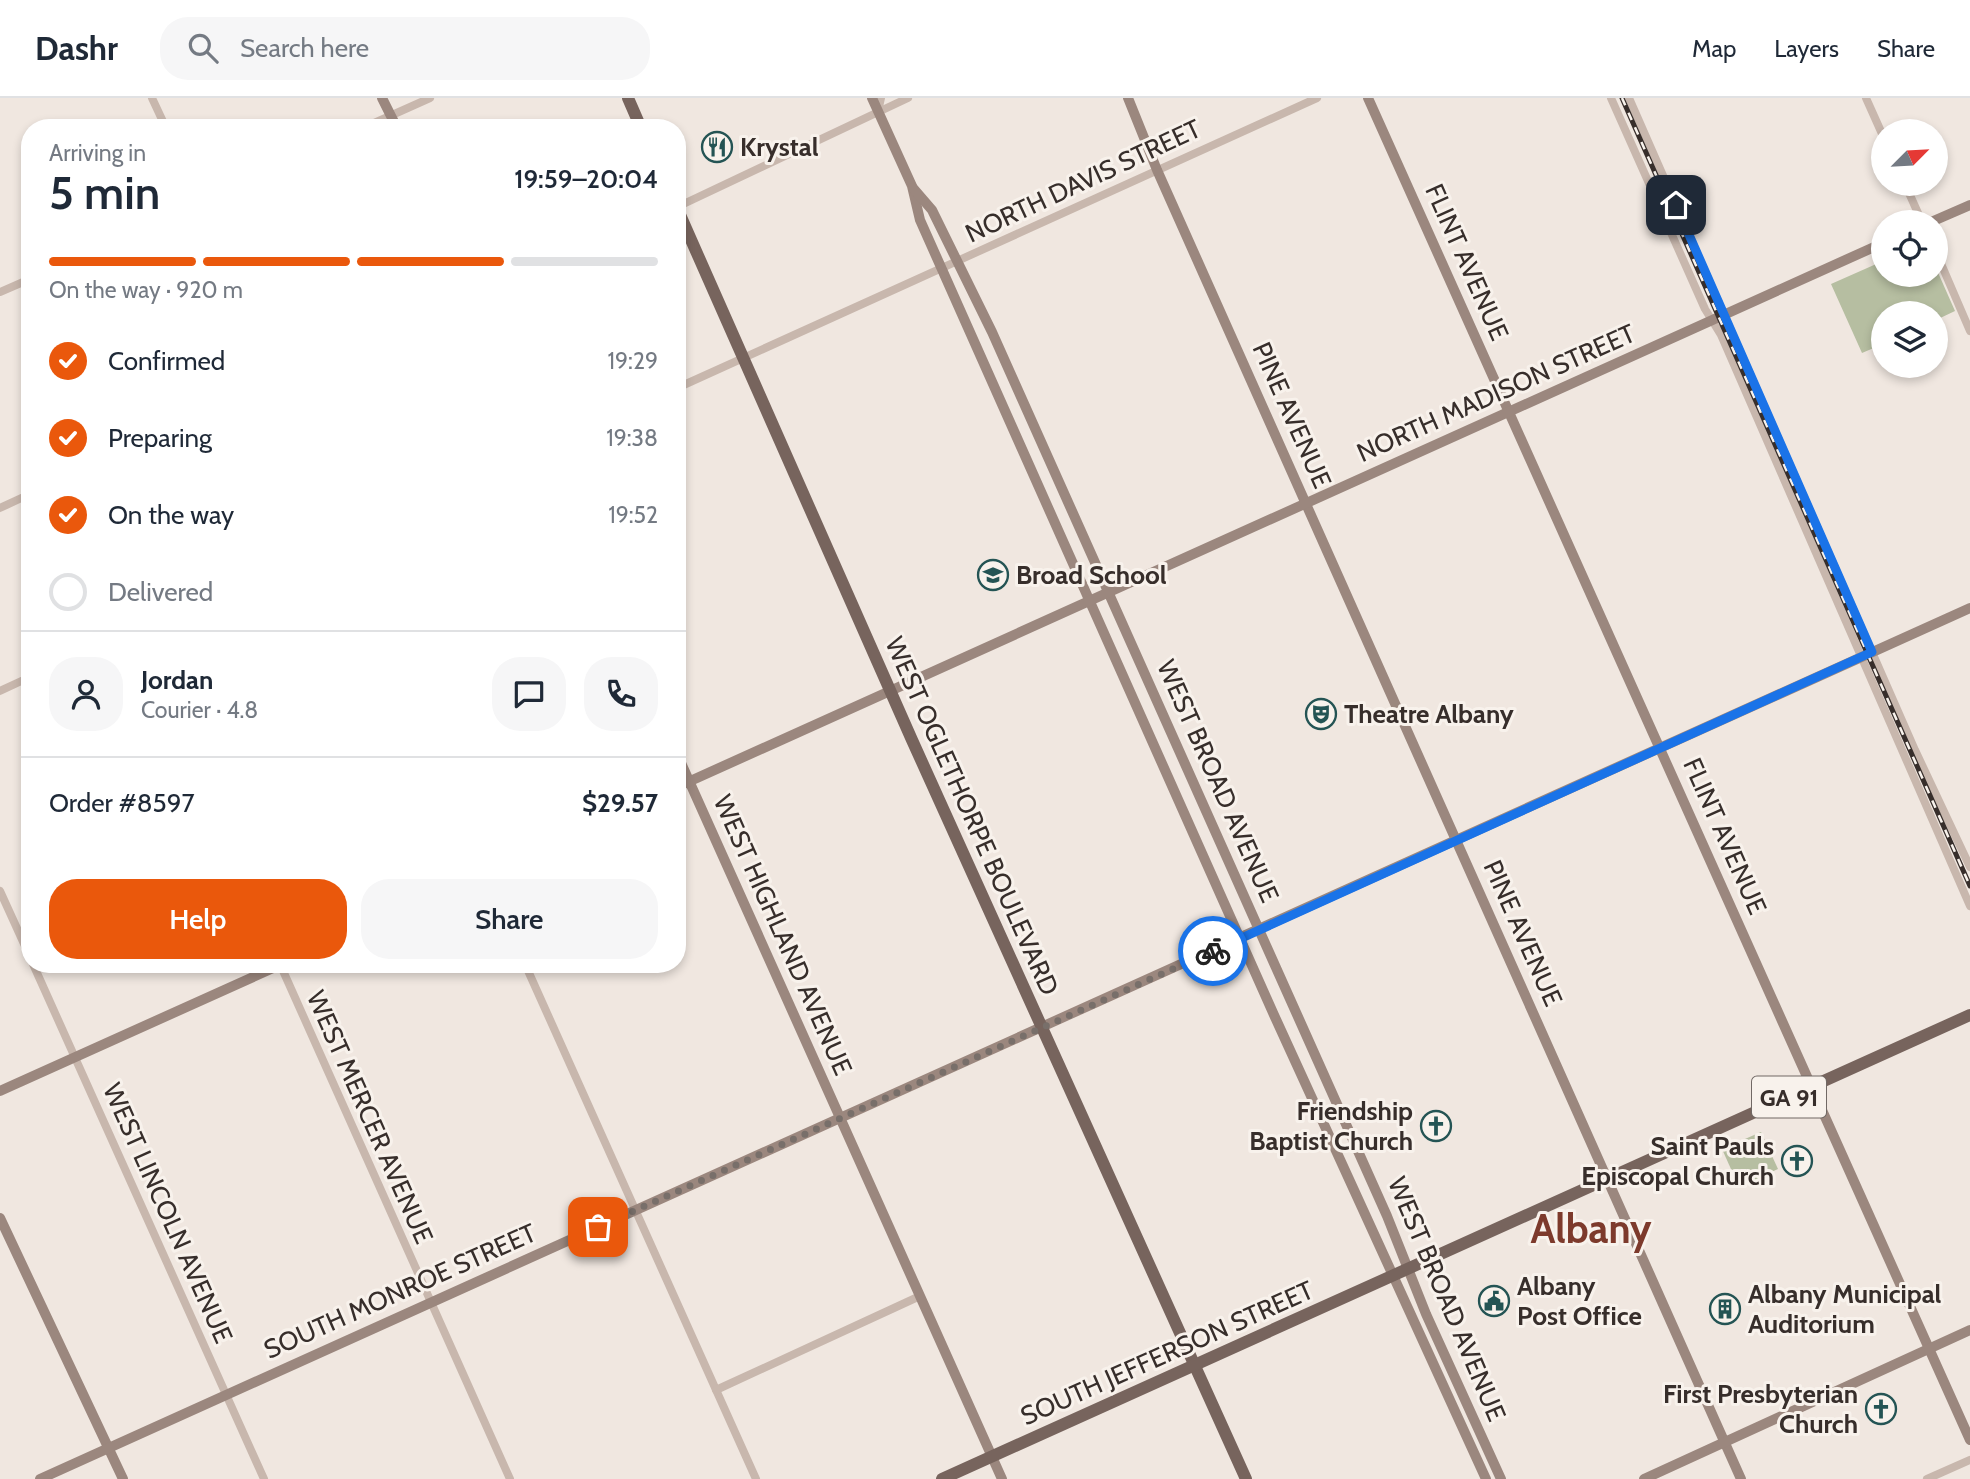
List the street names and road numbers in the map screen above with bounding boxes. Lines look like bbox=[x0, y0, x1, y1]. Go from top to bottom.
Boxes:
street label: NORTH DAVIS STREET bbox=[960, 112, 1206, 250]
street label: FLINT AVENUE bbox=[1418, 179, 1516, 345]
street label: NORTH MADISON STREET bbox=[1352, 317, 1640, 469]
street label: PINE AVENUE bbox=[1246, 337, 1338, 493]
street label: WEST OGLETHORPE BOULEVARD bbox=[878, 632, 1066, 1000]
street label: WEST BROAD AVENUE bbox=[1150, 655, 1286, 907]
street label: FLINT AVENUE bbox=[1676, 753, 1774, 919]
street label: WEST HIGHLAND AVENUE bbox=[707, 790, 859, 1080]
street label: PINE AVENUE bbox=[1477, 855, 1569, 1011]
street label: WEST MERCER AVENUE bbox=[300, 986, 440, 1248]
road number: GA 91 bbox=[1752, 1077, 1826, 1118]
street label: WEST LINCOLN AVENUE bbox=[96, 1078, 240, 1348]
street label: WEST BROAD AVENUE bbox=[1381, 1172, 1513, 1426]
street label: SOUTH MONROE STREET bbox=[259, 1216, 541, 1366]
street label: SOUTH JEFFERSON STREET bbox=[1016, 1274, 1318, 1432]

